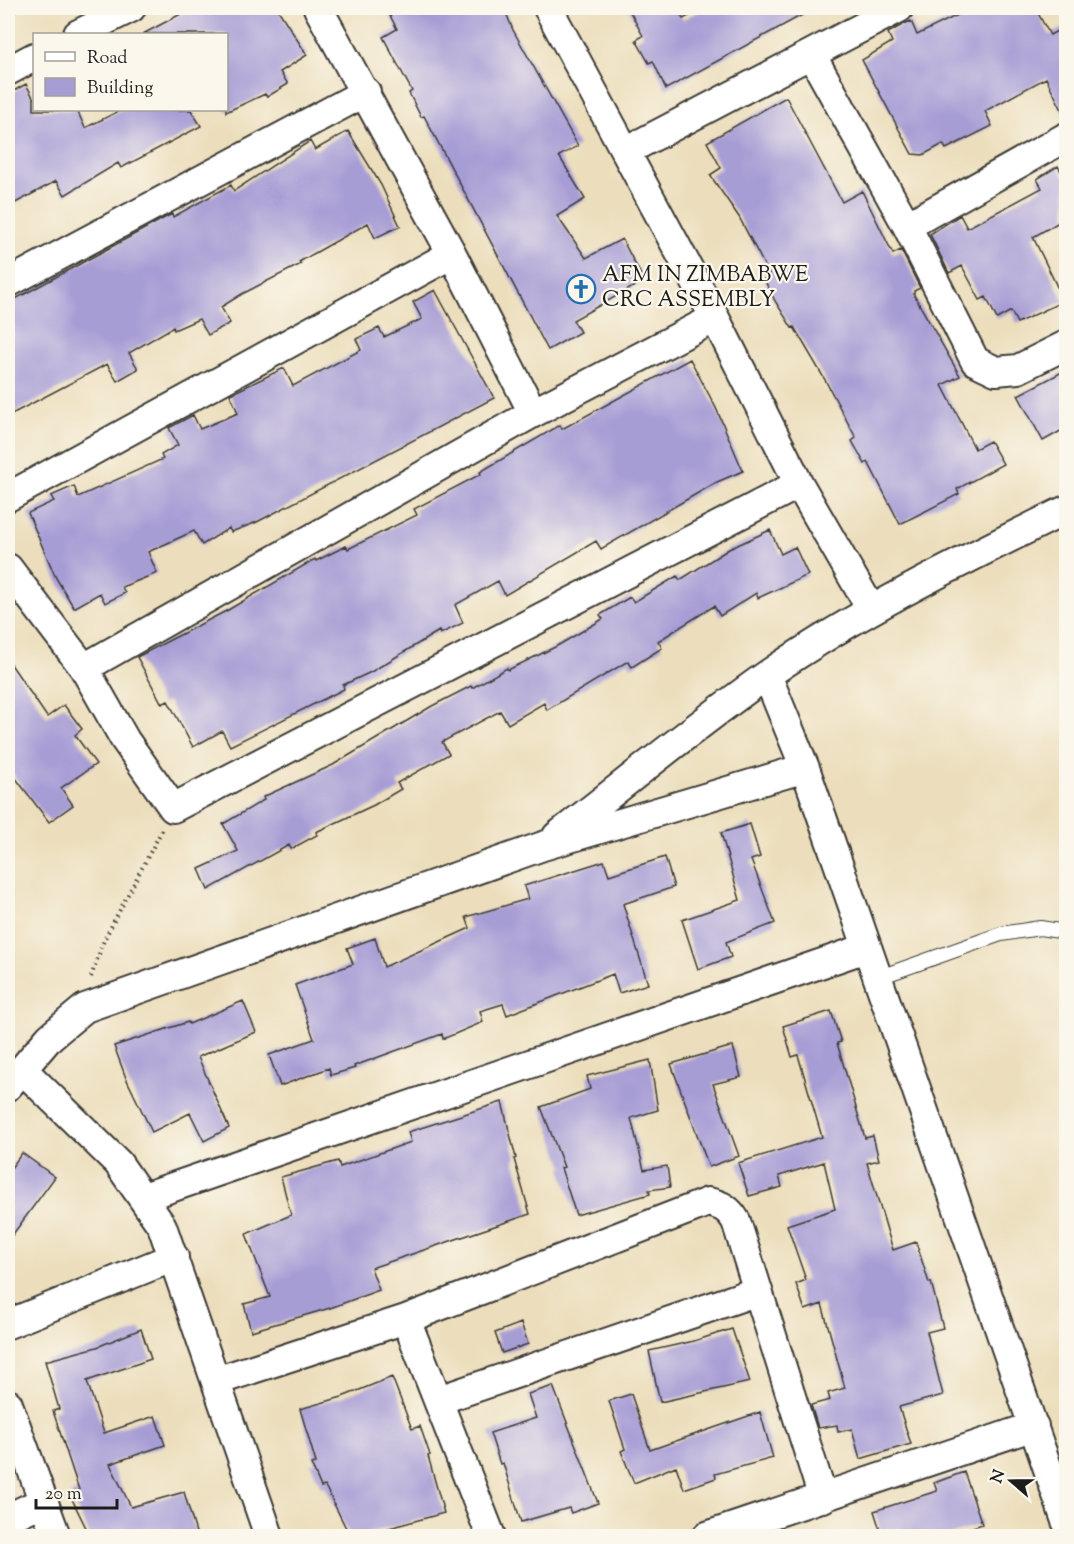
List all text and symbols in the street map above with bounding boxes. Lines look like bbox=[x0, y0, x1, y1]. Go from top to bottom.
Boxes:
legend bbox=[33, 33, 228, 111]
text: Road bbox=[87, 46, 127, 72]
text: Building bbox=[87, 76, 153, 102]
place label: AFM IN ZIMBABWE CRC ASSEMBLY bbox=[602, 260, 808, 317]
church icon: AFM IN ZIMBABWE CRC ASSEMBLY bbox=[565, 273, 597, 305]
north arrow bbox=[981, 1451, 1041, 1511]
text: N bbox=[986, 1467, 1012, 1487]
scale bar bbox=[36, 1472, 117, 1510]
text: 20 m bbox=[45, 1482, 82, 1508]

